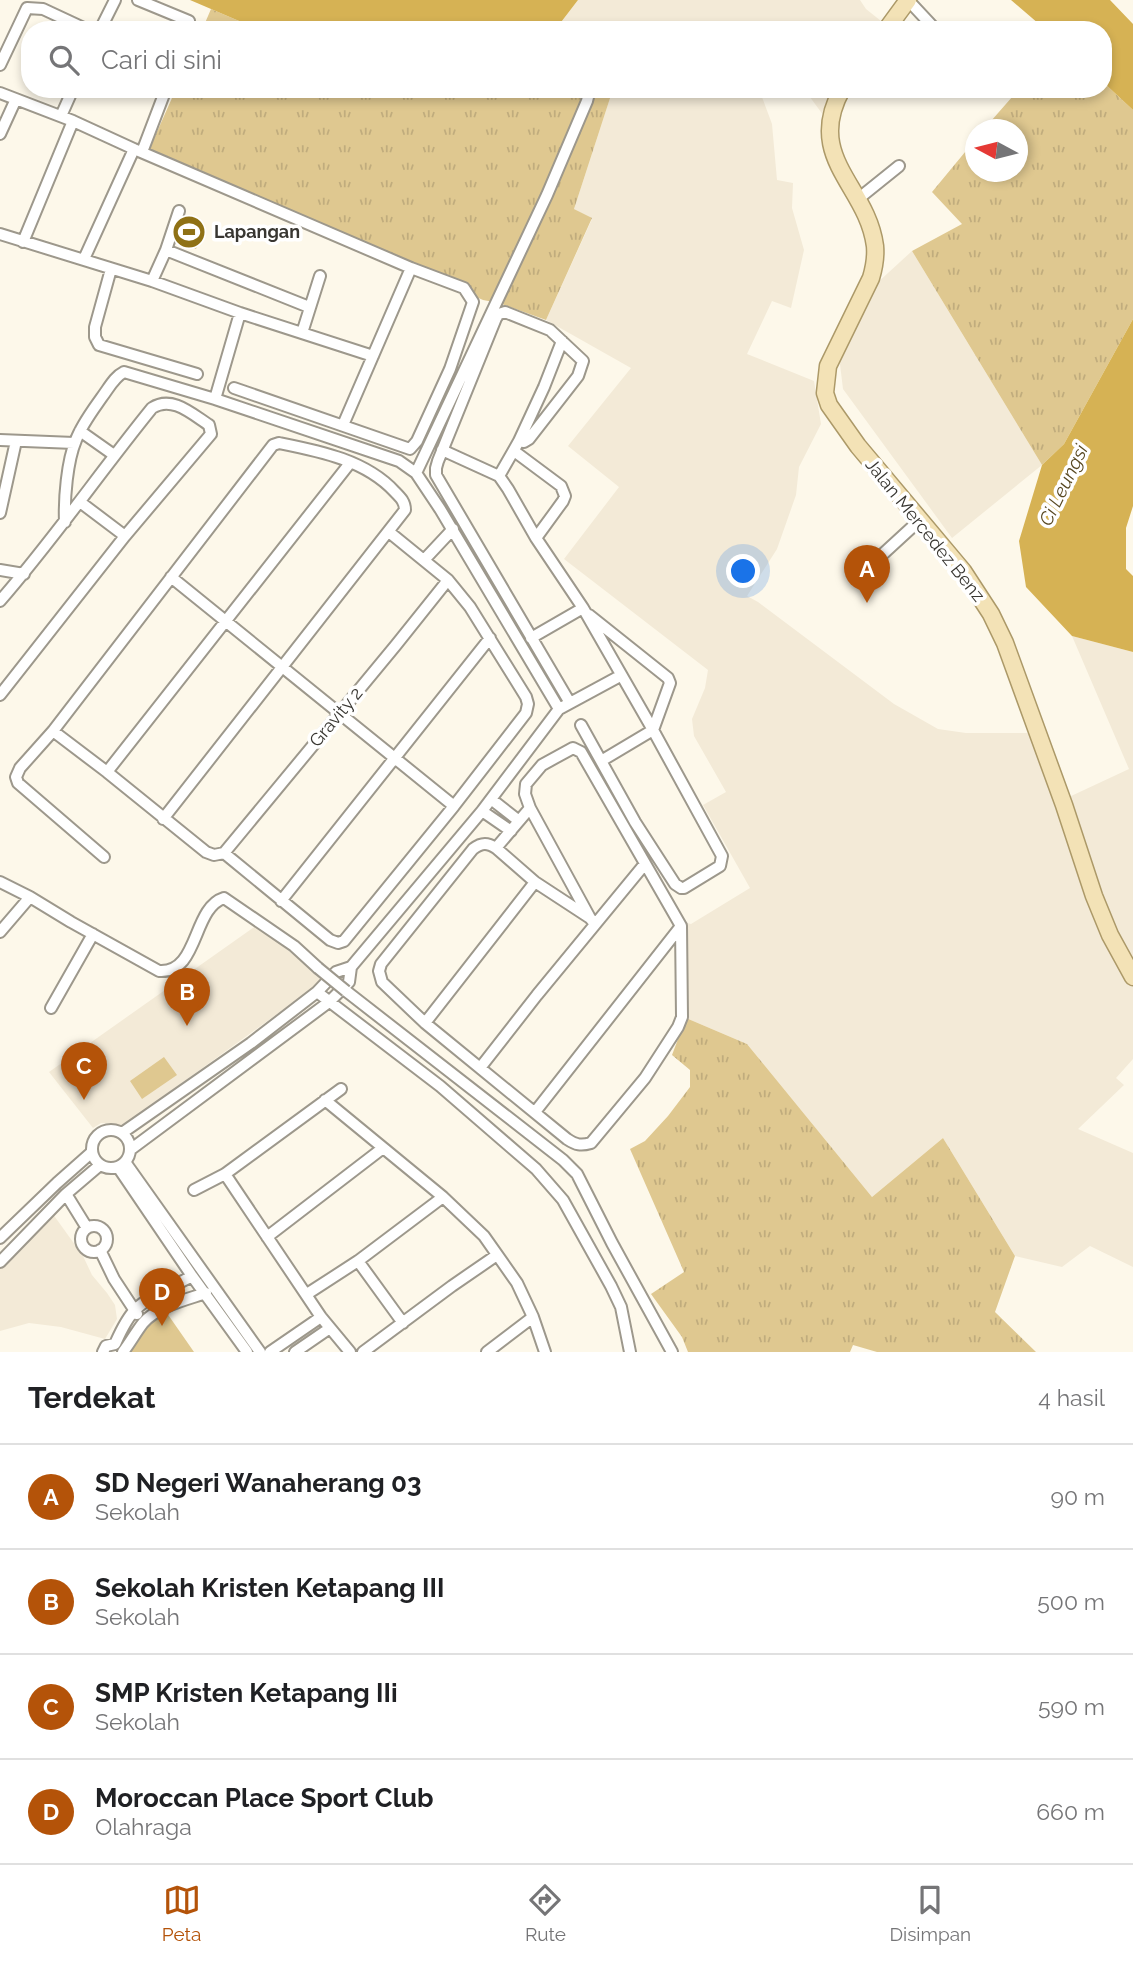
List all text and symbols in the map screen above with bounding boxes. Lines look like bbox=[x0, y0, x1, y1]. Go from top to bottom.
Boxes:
search box bbox=[21, 21, 1112, 98]
icon: search bbox=[45, 41, 83, 79]
text: Cari di sini bbox=[101, 45, 222, 75]
north arrow bbox=[965, 119, 1028, 182]
sports icon: Lapangan bbox=[170, 213, 208, 251]
place label: Lapangan bbox=[214, 221, 300, 242]
water label: Ci Leungsi bbox=[1034, 440, 1092, 529]
street label: Jalan Mercedez Benz bbox=[861, 454, 990, 605]
pin: A bbox=[844, 545, 890, 603]
your location bbox=[726, 554, 760, 588]
street label: Gravity 2 bbox=[305, 683, 367, 751]
pin: B bbox=[164, 968, 210, 1026]
pin: C bbox=[61, 1042, 107, 1100]
pin: D bbox=[139, 1268, 185, 1326]
text: Terdekat bbox=[28, 1380, 156, 1415]
text: 4 hasil bbox=[1038, 1384, 1105, 1411]
text: SD Negeri Wanaherang 03 bbox=[95, 1468, 422, 1498]
text: A bbox=[43, 1483, 59, 1510]
text: 90 m bbox=[1050, 1483, 1105, 1510]
text: Sekolah bbox=[95, 1498, 180, 1525]
text: Sekolah Kristen Ketapang III bbox=[95, 1573, 444, 1603]
text: B bbox=[43, 1588, 59, 1615]
text: 500 m bbox=[1037, 1588, 1105, 1615]
text: Sekolah bbox=[95, 1603, 180, 1630]
text: SMP Kristen Ketapang IIi bbox=[95, 1678, 398, 1708]
text: C bbox=[43, 1693, 59, 1720]
text: 590 m bbox=[1038, 1693, 1105, 1720]
text: Sekolah bbox=[95, 1708, 180, 1735]
text: Moroccan Place Sport Club bbox=[95, 1783, 433, 1813]
text: D bbox=[43, 1798, 59, 1825]
text: 660 m bbox=[1036, 1798, 1105, 1825]
text: Olahraga bbox=[95, 1813, 192, 1840]
tab: Peta bbox=[162, 1881, 201, 1945]
tab: Rute bbox=[525, 1881, 566, 1945]
tab: Disimpan bbox=[889, 1881, 971, 1945]

